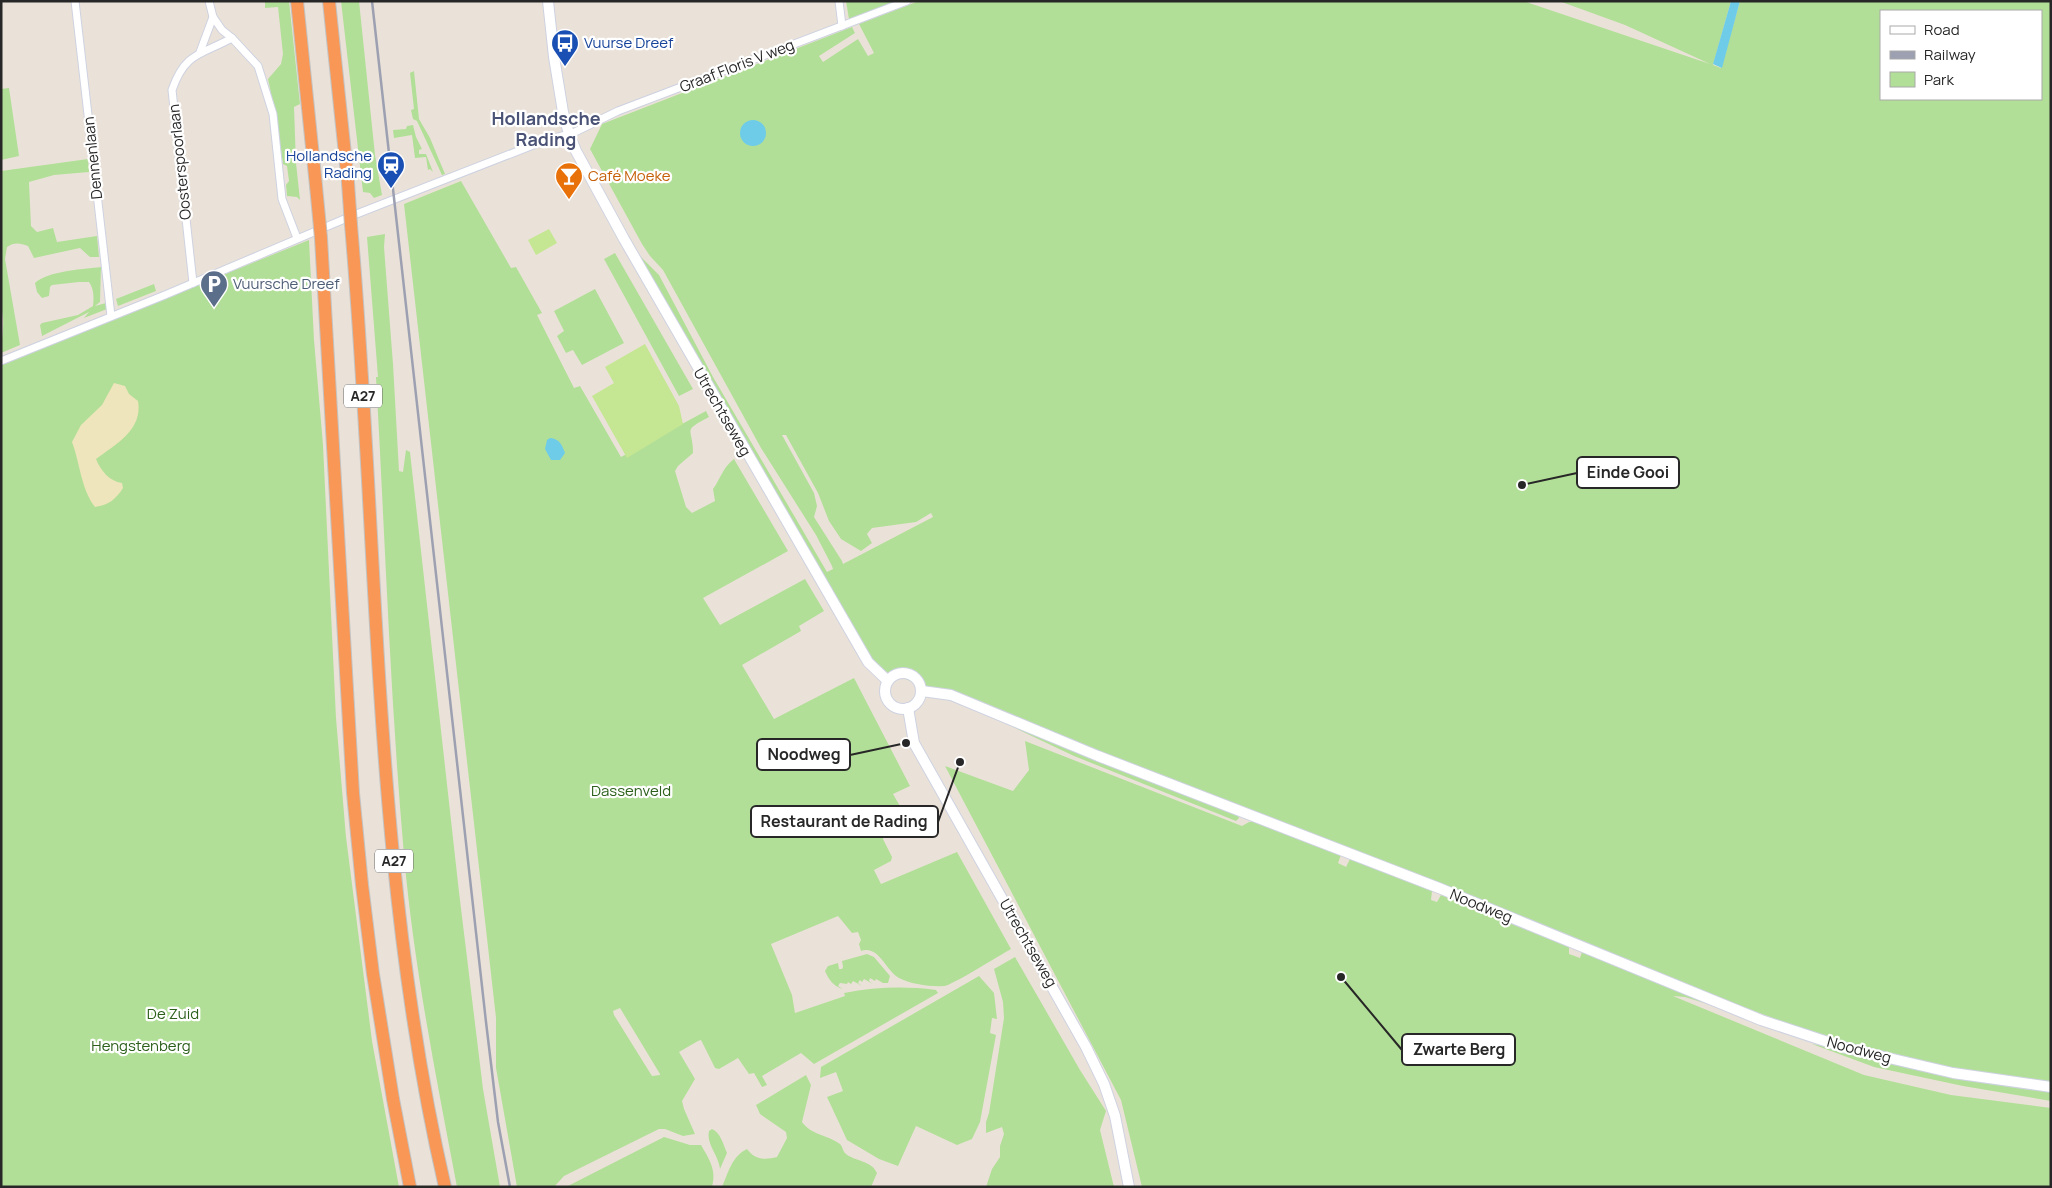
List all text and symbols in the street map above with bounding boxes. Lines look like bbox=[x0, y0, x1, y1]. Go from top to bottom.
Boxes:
legend bbox=[1880, 10, 2042, 100]
text: Road bbox=[1924, 19, 1960, 40]
bus stop icon: Vuurse Dreef bbox=[550, 28, 580, 67]
place label: Vuurse Dreef bbox=[584, 32, 674, 53]
street label: Graaf Floris V weg bbox=[676, 34, 797, 97]
text: Railway bbox=[1924, 44, 1976, 65]
text: Park bbox=[1924, 69, 1954, 90]
street label: Oosterspoorlaan bbox=[163, 103, 196, 221]
district label: Hollandsche Rading bbox=[492, 106, 601, 151]
street label: Dennenlaan bbox=[78, 116, 107, 200]
place label: Hollandsche Rading bbox=[286, 145, 372, 183]
station icon: Hollandsche Rading bbox=[376, 150, 406, 189]
bar icon: Café Moeke bbox=[554, 161, 584, 200]
place label: Café Moeke bbox=[588, 165, 671, 186]
parking icon: Vuursche Dreef bbox=[199, 269, 229, 308]
place label: Vuursche Dreef bbox=[233, 273, 340, 294]
street label: Utrechtseweg bbox=[689, 364, 756, 460]
road number: A27 bbox=[344, 384, 382, 408]
callout: Einde Gooi bbox=[1577, 457, 1679, 488]
text: Einde Gooi bbox=[1587, 461, 1669, 483]
callout: Noodweg bbox=[757, 739, 850, 770]
text: Noodweg bbox=[767, 743, 841, 765]
park label: Dassenveld bbox=[591, 780, 671, 801]
callout: Restaurant de Rading bbox=[751, 806, 938, 837]
text: Restaurant de Rading bbox=[760, 810, 928, 832]
road number: A27 bbox=[375, 849, 413, 872]
street label: Noodweg bbox=[1447, 883, 1516, 928]
street label: Utrechtseweg bbox=[995, 895, 1062, 991]
park label: De Zuid bbox=[147, 1003, 199, 1024]
street label: Noodweg bbox=[1825, 1031, 1894, 1068]
callout: Zwarte Berg bbox=[1402, 1034, 1515, 1065]
park label: Hengstenberg bbox=[91, 1035, 191, 1056]
text: Zwarte Berg bbox=[1413, 1038, 1505, 1060]

